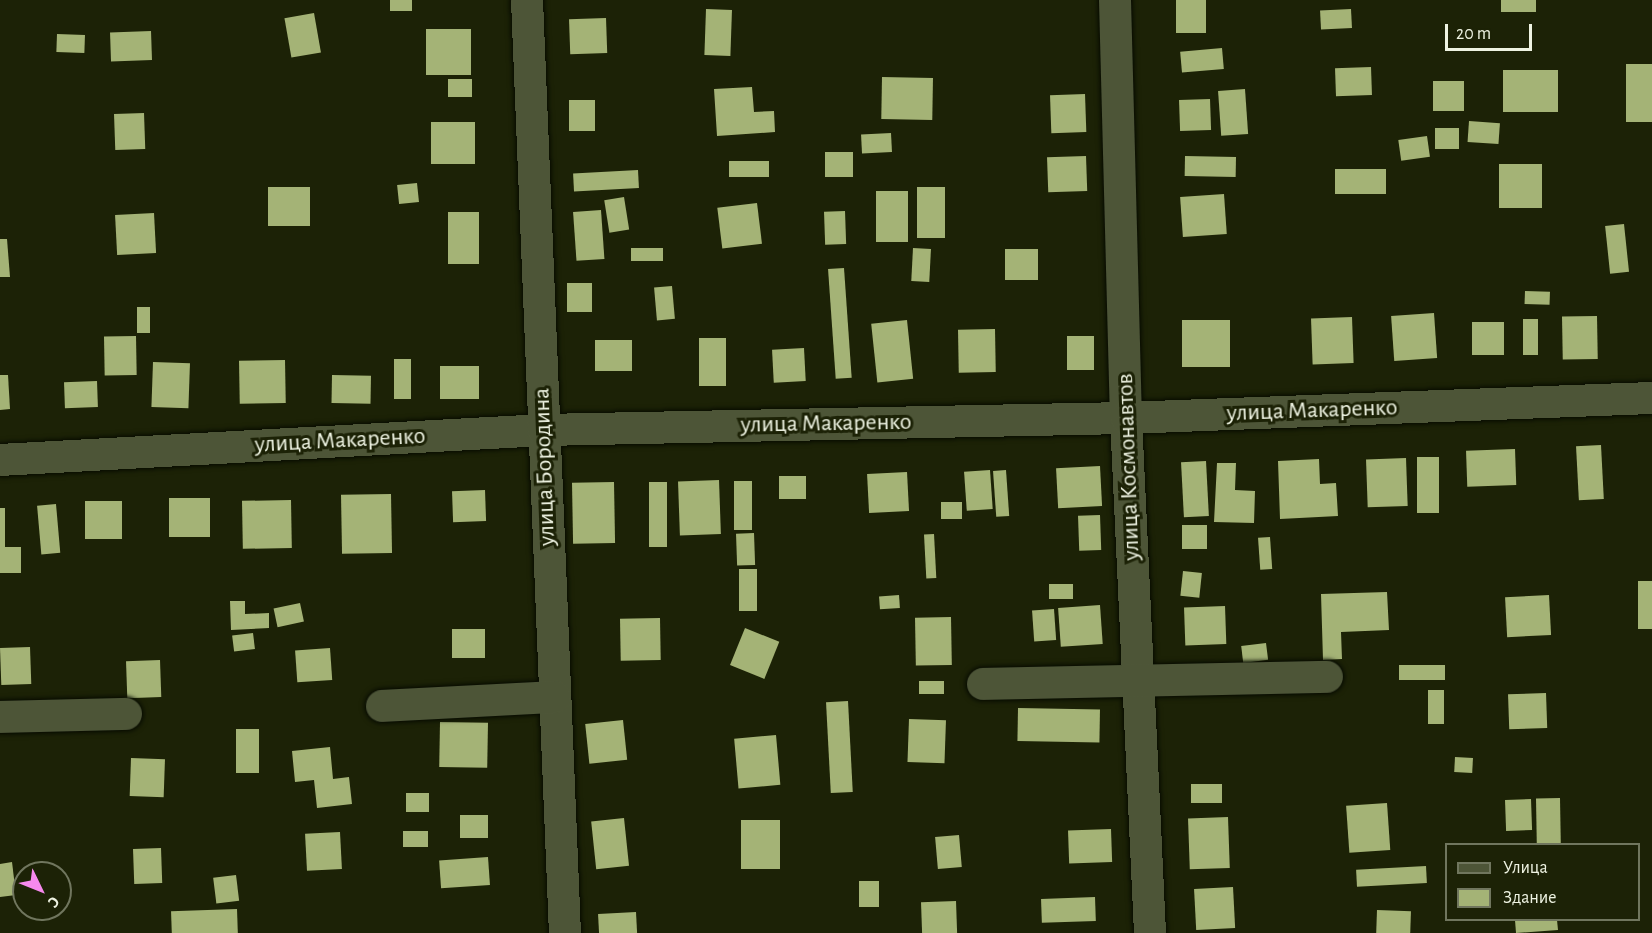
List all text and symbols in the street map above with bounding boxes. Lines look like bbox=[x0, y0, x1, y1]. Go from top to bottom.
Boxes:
scale bar bbox=[1448, 12, 1535, 50]
text: 20 m bbox=[1456, 25, 1491, 43]
street label: улица Космонавтов bbox=[1111, 373, 1147, 561]
street label: улица Бородина bbox=[528, 387, 562, 547]
street label: улица Макаренко bbox=[1226, 394, 1398, 428]
street label: улица Макаренко bbox=[740, 408, 912, 440]
street label: улица Макаренко bbox=[254, 422, 426, 460]
legend bbox=[1445, 843, 1640, 921]
text: Улица bbox=[1503, 859, 1548, 877]
north arrow bbox=[12, 861, 72, 921]
text: Здание bbox=[1503, 889, 1557, 907]
text: С bbox=[45, 893, 63, 911]

